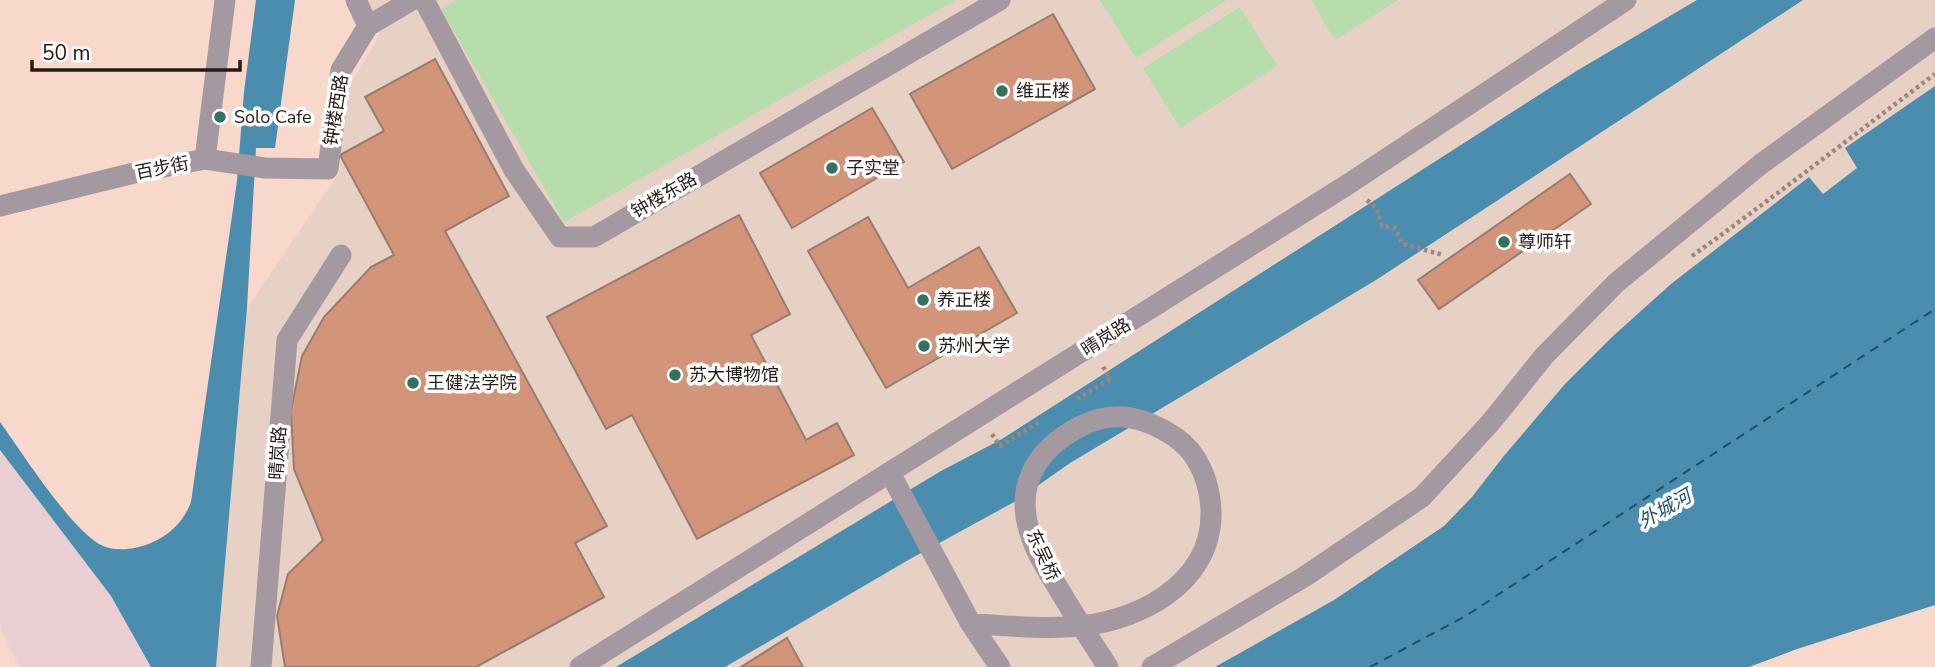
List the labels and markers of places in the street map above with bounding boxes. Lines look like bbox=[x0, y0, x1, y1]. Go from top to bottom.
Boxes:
place label: 维正楼 bbox=[1016, 79, 1070, 103]
marker: 维正楼 bbox=[994, 83, 1010, 99]
place label: Solo Cafe bbox=[234, 105, 312, 129]
marker: Solo Cafe bbox=[212, 109, 228, 125]
place label: 子实堂 bbox=[846, 156, 900, 180]
marker: 子实堂 bbox=[824, 160, 840, 176]
place label: 尊师轩 bbox=[1518, 230, 1572, 254]
marker: 尊师轩 bbox=[1496, 234, 1512, 250]
place label: 养正楼 bbox=[937, 288, 991, 312]
marker: 养正楼 bbox=[915, 292, 931, 308]
place label: 苏州大学 bbox=[938, 334, 1010, 358]
marker: 苏州大学 bbox=[916, 338, 932, 354]
place label: 苏大博物馆 bbox=[689, 363, 779, 387]
marker: 苏大博物馆 bbox=[667, 367, 683, 383]
place label: 王健法学院 bbox=[427, 371, 517, 395]
marker: 王健法学院 bbox=[405, 375, 421, 391]

